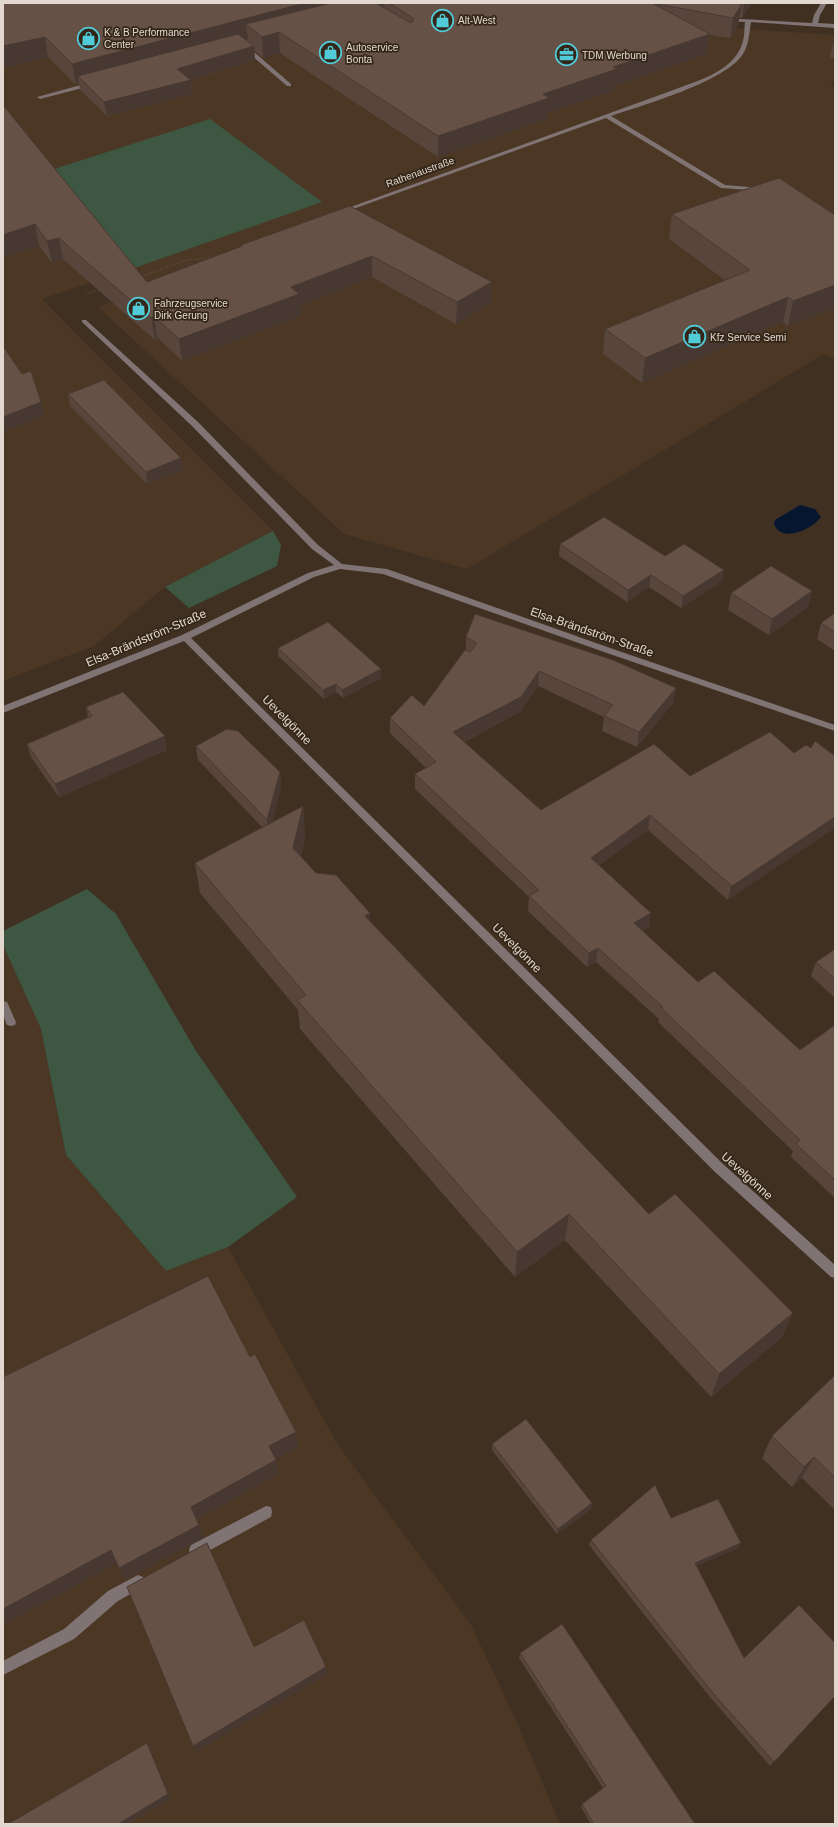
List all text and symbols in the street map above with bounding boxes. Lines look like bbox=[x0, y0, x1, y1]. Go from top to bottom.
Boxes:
shop icon: Alt-West bbox=[430, 7, 456, 33]
place label: Alt-West bbox=[458, 15, 496, 26]
shop icon: K & B Performance Center bbox=[76, 25, 102, 51]
place label: K & B Performance Center bbox=[104, 27, 190, 50]
shop icon: Autoservice Bonta bbox=[318, 40, 344, 66]
place label: Autoservice Bonta bbox=[346, 42, 399, 65]
office icon: TDM Werbung bbox=[554, 42, 580, 68]
place label: TDM Werbung bbox=[582, 50, 647, 61]
street label: Rathenaustraße bbox=[384, 154, 456, 189]
shop icon: Fahrzeugservice Dirk Gerung bbox=[125, 296, 151, 322]
place label: Fahrzeugservice Dirk Gerung bbox=[154, 298, 228, 321]
shop icon: Kfz Service Semi bbox=[682, 324, 708, 350]
place label: Kfz Service Semi bbox=[710, 332, 786, 343]
street label: Elsa-Brändström-Straße bbox=[529, 604, 656, 660]
street label: Elsa-Brändström-Straße bbox=[84, 606, 209, 670]
street label: Uevelgönne bbox=[259, 692, 315, 748]
street label: Uevelgönne bbox=[489, 920, 545, 976]
street label: Uevelgönne bbox=[719, 1149, 776, 1203]

